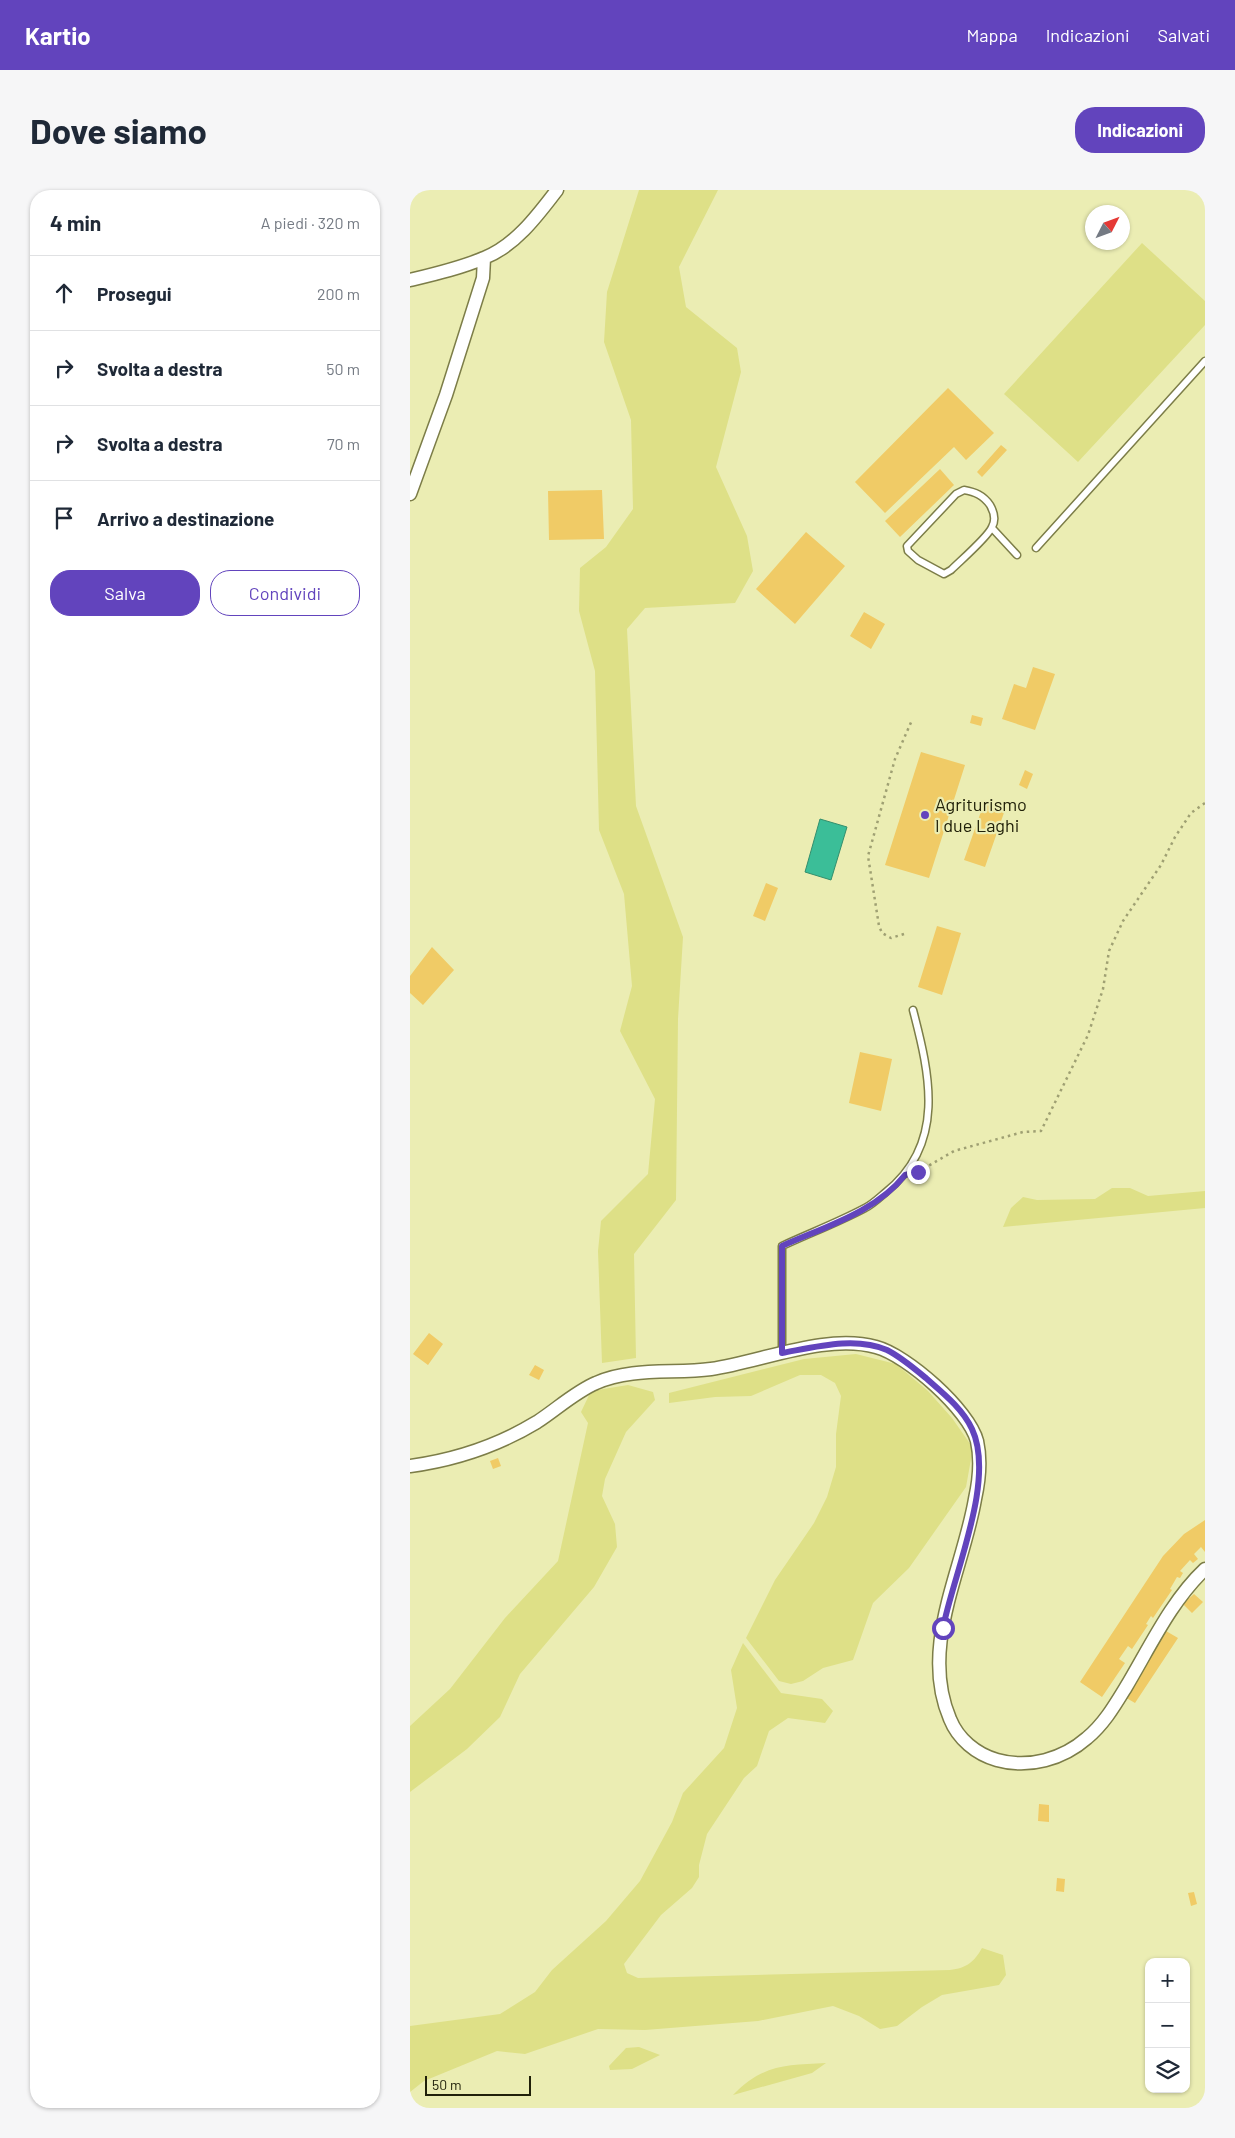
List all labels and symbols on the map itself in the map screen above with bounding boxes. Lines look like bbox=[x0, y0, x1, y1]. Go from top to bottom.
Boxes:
north arrow bbox=[1085, 205, 1130, 250]
place label: Agriturismo I due Laghi bbox=[935, 793, 1027, 836]
marker: Agriturismo I due Laghi bbox=[919, 809, 931, 821]
route end bbox=[907, 1161, 930, 1184]
route start bbox=[932, 1617, 955, 1640]
scale bar bbox=[425, 2073, 531, 2096]

